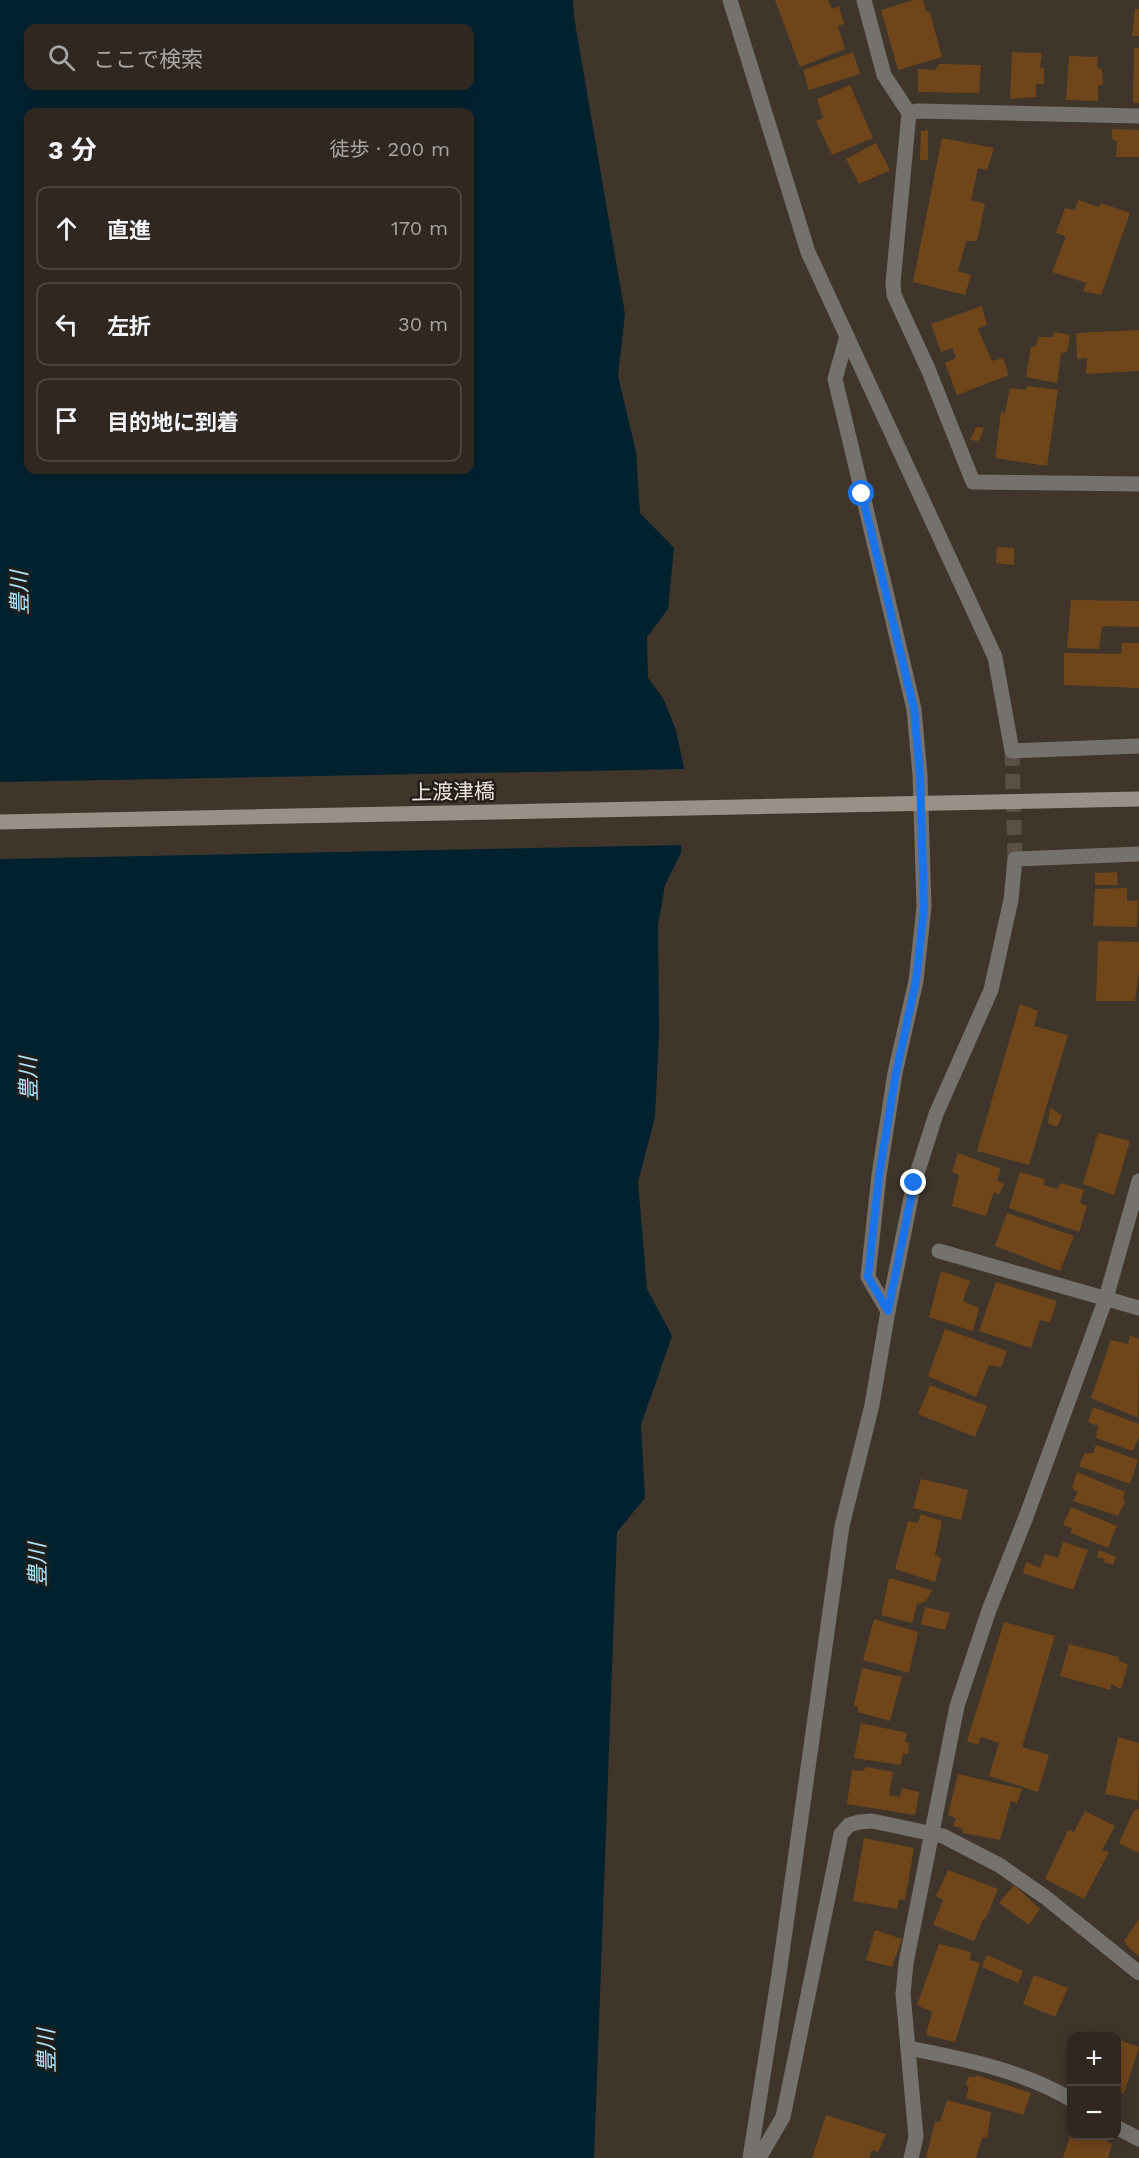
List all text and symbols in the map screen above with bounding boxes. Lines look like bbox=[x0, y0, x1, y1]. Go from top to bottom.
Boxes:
search box bbox=[24, 24, 474, 90]
icon: search bbox=[45, 41, 78, 74]
text: ここで検索 bbox=[93, 47, 203, 72]
text: 3 分 bbox=[48, 135, 97, 165]
text: 徒歩 · 200 m bbox=[329, 137, 450, 161]
icon: ahead bbox=[50, 212, 83, 245]
text: 170 m bbox=[391, 216, 448, 240]
text: 直進 bbox=[107, 218, 151, 243]
icon: left bbox=[50, 308, 83, 341]
text: 30 m bbox=[398, 312, 448, 336]
text: 左折 bbox=[107, 314, 151, 339]
icon: arrive bbox=[50, 404, 83, 437]
text: 目的地に到着 bbox=[107, 410, 239, 435]
route start bbox=[848, 480, 874, 506]
water label: 豊川 bbox=[7, 569, 32, 615]
street label: 上渡津橋 bbox=[411, 778, 495, 805]
water label: 豊川 bbox=[16, 1055, 41, 1101]
route end bbox=[900, 1169, 926, 1195]
water label: 豊川 bbox=[25, 1541, 50, 1587]
water label: 豊川 bbox=[34, 2027, 59, 2073]
map controls bbox=[1067, 2032, 1121, 2140]
button: + bbox=[1067, 2032, 1121, 2086]
button: − bbox=[1067, 2086, 1121, 2140]

